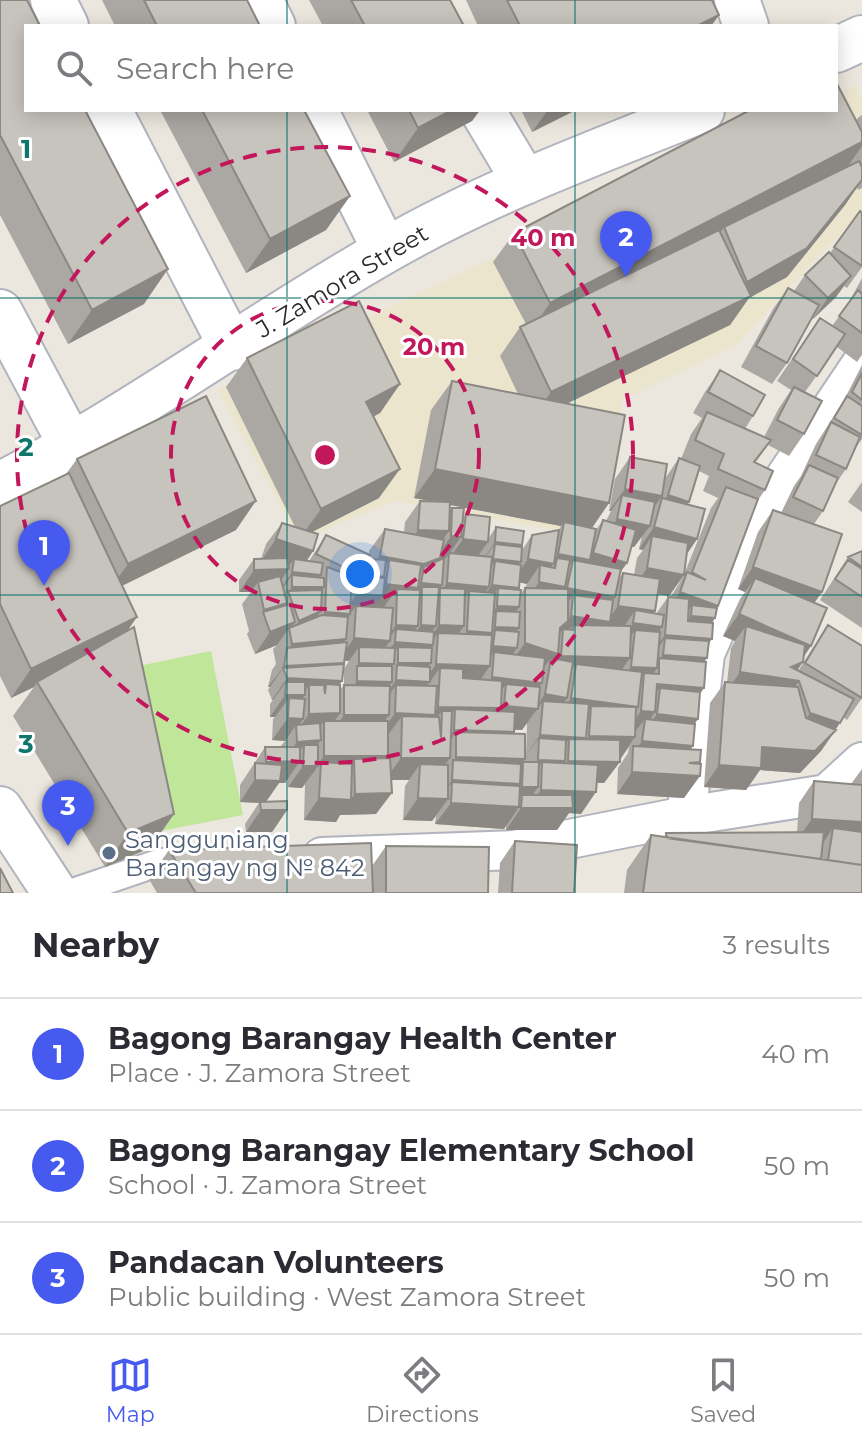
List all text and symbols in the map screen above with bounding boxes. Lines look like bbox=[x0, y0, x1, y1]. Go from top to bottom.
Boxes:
search box bbox=[24, 24, 838, 112]
icon: search bbox=[52, 46, 96, 90]
text: Search here bbox=[116, 50, 294, 87]
text: 1 bbox=[21, 133, 31, 165]
pin: 2 bbox=[600, 211, 652, 277]
street label: J. Zamora Street bbox=[250, 218, 433, 344]
text: 40 m bbox=[511, 223, 575, 252]
text: 20 m bbox=[403, 332, 465, 361]
text: 2 bbox=[18, 431, 34, 463]
centre of rings bbox=[311, 441, 339, 469]
pin: 1 bbox=[18, 520, 70, 586]
your location bbox=[340, 554, 380, 594]
text: 3 bbox=[17, 728, 34, 760]
pin: 3 bbox=[42, 780, 94, 846]
place label: Sangguniang Barangay ng № 842 bbox=[125, 825, 365, 882]
marker: Sangguniang Barangay ng № 842 bbox=[100, 844, 118, 862]
text: Nearby bbox=[32, 924, 159, 966]
text: 3 results bbox=[723, 929, 830, 961]
text: Bagong Barangay Health Center bbox=[108, 1020, 617, 1057]
text: 1 bbox=[53, 1038, 63, 1070]
text: 40 m bbox=[761, 1038, 830, 1070]
text: Place · J. Zamora Street bbox=[108, 1057, 411, 1089]
text: Bagong Barangay Elementary School bbox=[108, 1132, 694, 1169]
text: 2 bbox=[50, 1150, 66, 1182]
text: 50 m bbox=[764, 1150, 830, 1182]
text: School · J. Zamora Street bbox=[108, 1169, 427, 1201]
text: Pandacan Volunteers bbox=[108, 1244, 444, 1281]
text: 3 bbox=[50, 1262, 66, 1294]
text: 50 m bbox=[764, 1262, 830, 1294]
text: Public building · West Zamora Street bbox=[108, 1281, 586, 1313]
tab: Map bbox=[106, 1353, 155, 1428]
tab: Directions bbox=[366, 1353, 479, 1428]
tab: Saved bbox=[690, 1353, 756, 1428]

